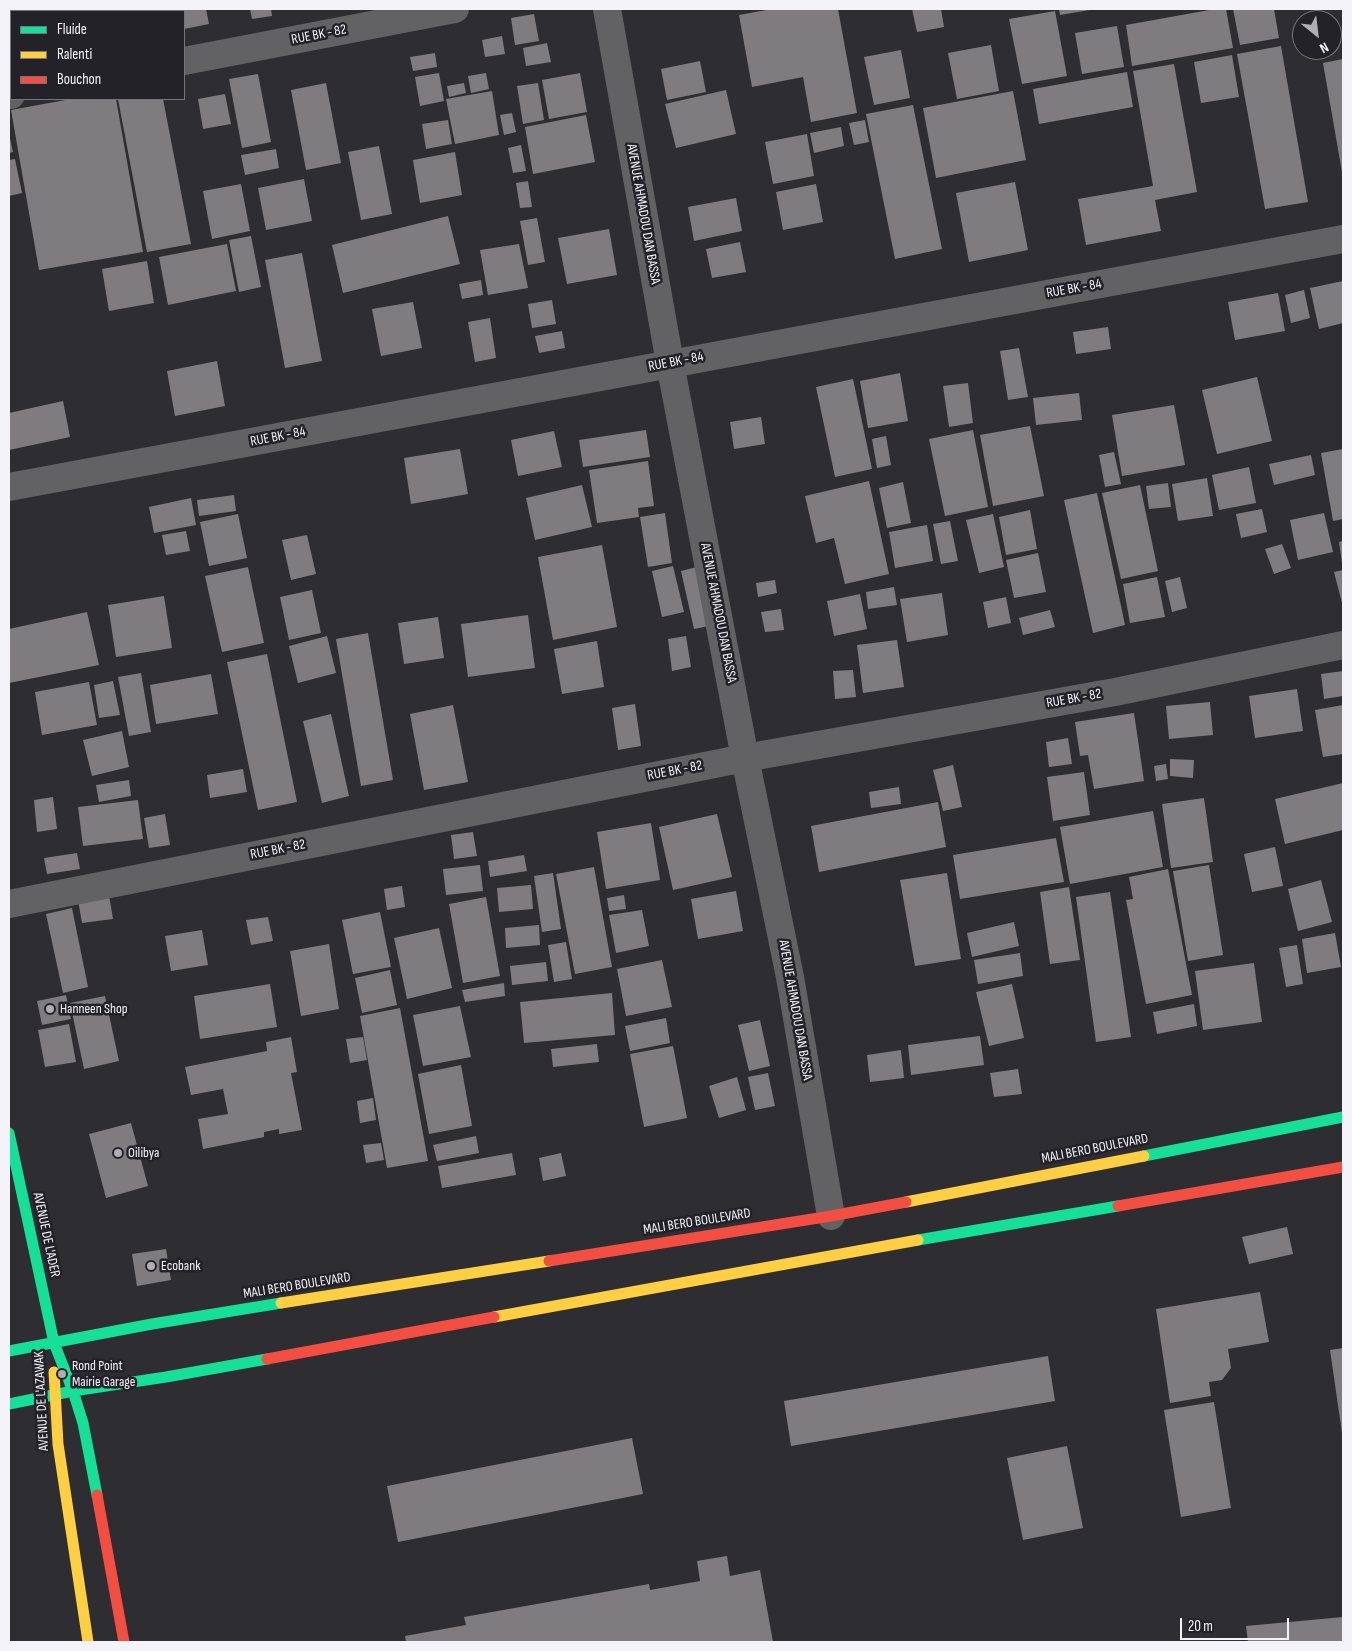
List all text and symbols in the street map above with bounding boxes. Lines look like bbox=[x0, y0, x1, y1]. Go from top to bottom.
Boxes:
legend bbox=[10, 10, 185, 100]
north arrow bbox=[1292, 10, 1342, 60]
text: Fluide bbox=[57, 20, 87, 39]
street label: RUE BK - 82 bbox=[290, 21, 348, 49]
text: N bbox=[1317, 38, 1331, 57]
text: Ralenti bbox=[57, 45, 92, 64]
text: Bouchon bbox=[57, 70, 101, 89]
street label: AVENUE AHMADOU DAN BASSA bbox=[622, 143, 664, 285]
street label: RUE BK - 84 bbox=[1045, 276, 1103, 302]
street label: RUE BK - 84 bbox=[647, 348, 705, 376]
street label: RUE BK - 84 bbox=[249, 423, 307, 451]
street label: AVENUE AHMADOU DAN BASSA bbox=[696, 542, 740, 684]
street label: RUE BK - 82 bbox=[1045, 686, 1103, 712]
street label: RUE BK - 82 bbox=[646, 757, 704, 785]
street label: RUE BK - 82 bbox=[249, 836, 307, 864]
street label: AVENUE AHMADOU DAN BASSA bbox=[774, 939, 816, 1081]
place label: Hanneen Shop bbox=[60, 1001, 128, 1017]
marker: Hanneen Shop bbox=[44, 1003, 56, 1015]
street label: MALI BERO BOULEVARD bbox=[1040, 1130, 1150, 1168]
place label: Oilibya bbox=[128, 1145, 159, 1161]
marker: Oilibya bbox=[112, 1147, 124, 1159]
street label: AVENUE DE L'ADER bbox=[29, 1191, 63, 1279]
street label: MALI BERO BOULEVARD bbox=[642, 1205, 752, 1239]
place label: Ecobank bbox=[161, 1258, 201, 1274]
marker: Ecobank bbox=[145, 1260, 157, 1272]
street label: MALI BERO BOULEVARD bbox=[242, 1269, 352, 1303]
street label: AVENUE DE L'AZAWAK bbox=[31, 1351, 53, 1451]
place label: Rond Point Mairie Garage bbox=[72, 1358, 135, 1390]
marker: Rond Point Mairie Garage bbox=[56, 1368, 68, 1380]
scale bar bbox=[1182, 1608, 1291, 1640]
text: 20 m bbox=[1188, 1617, 1213, 1636]

